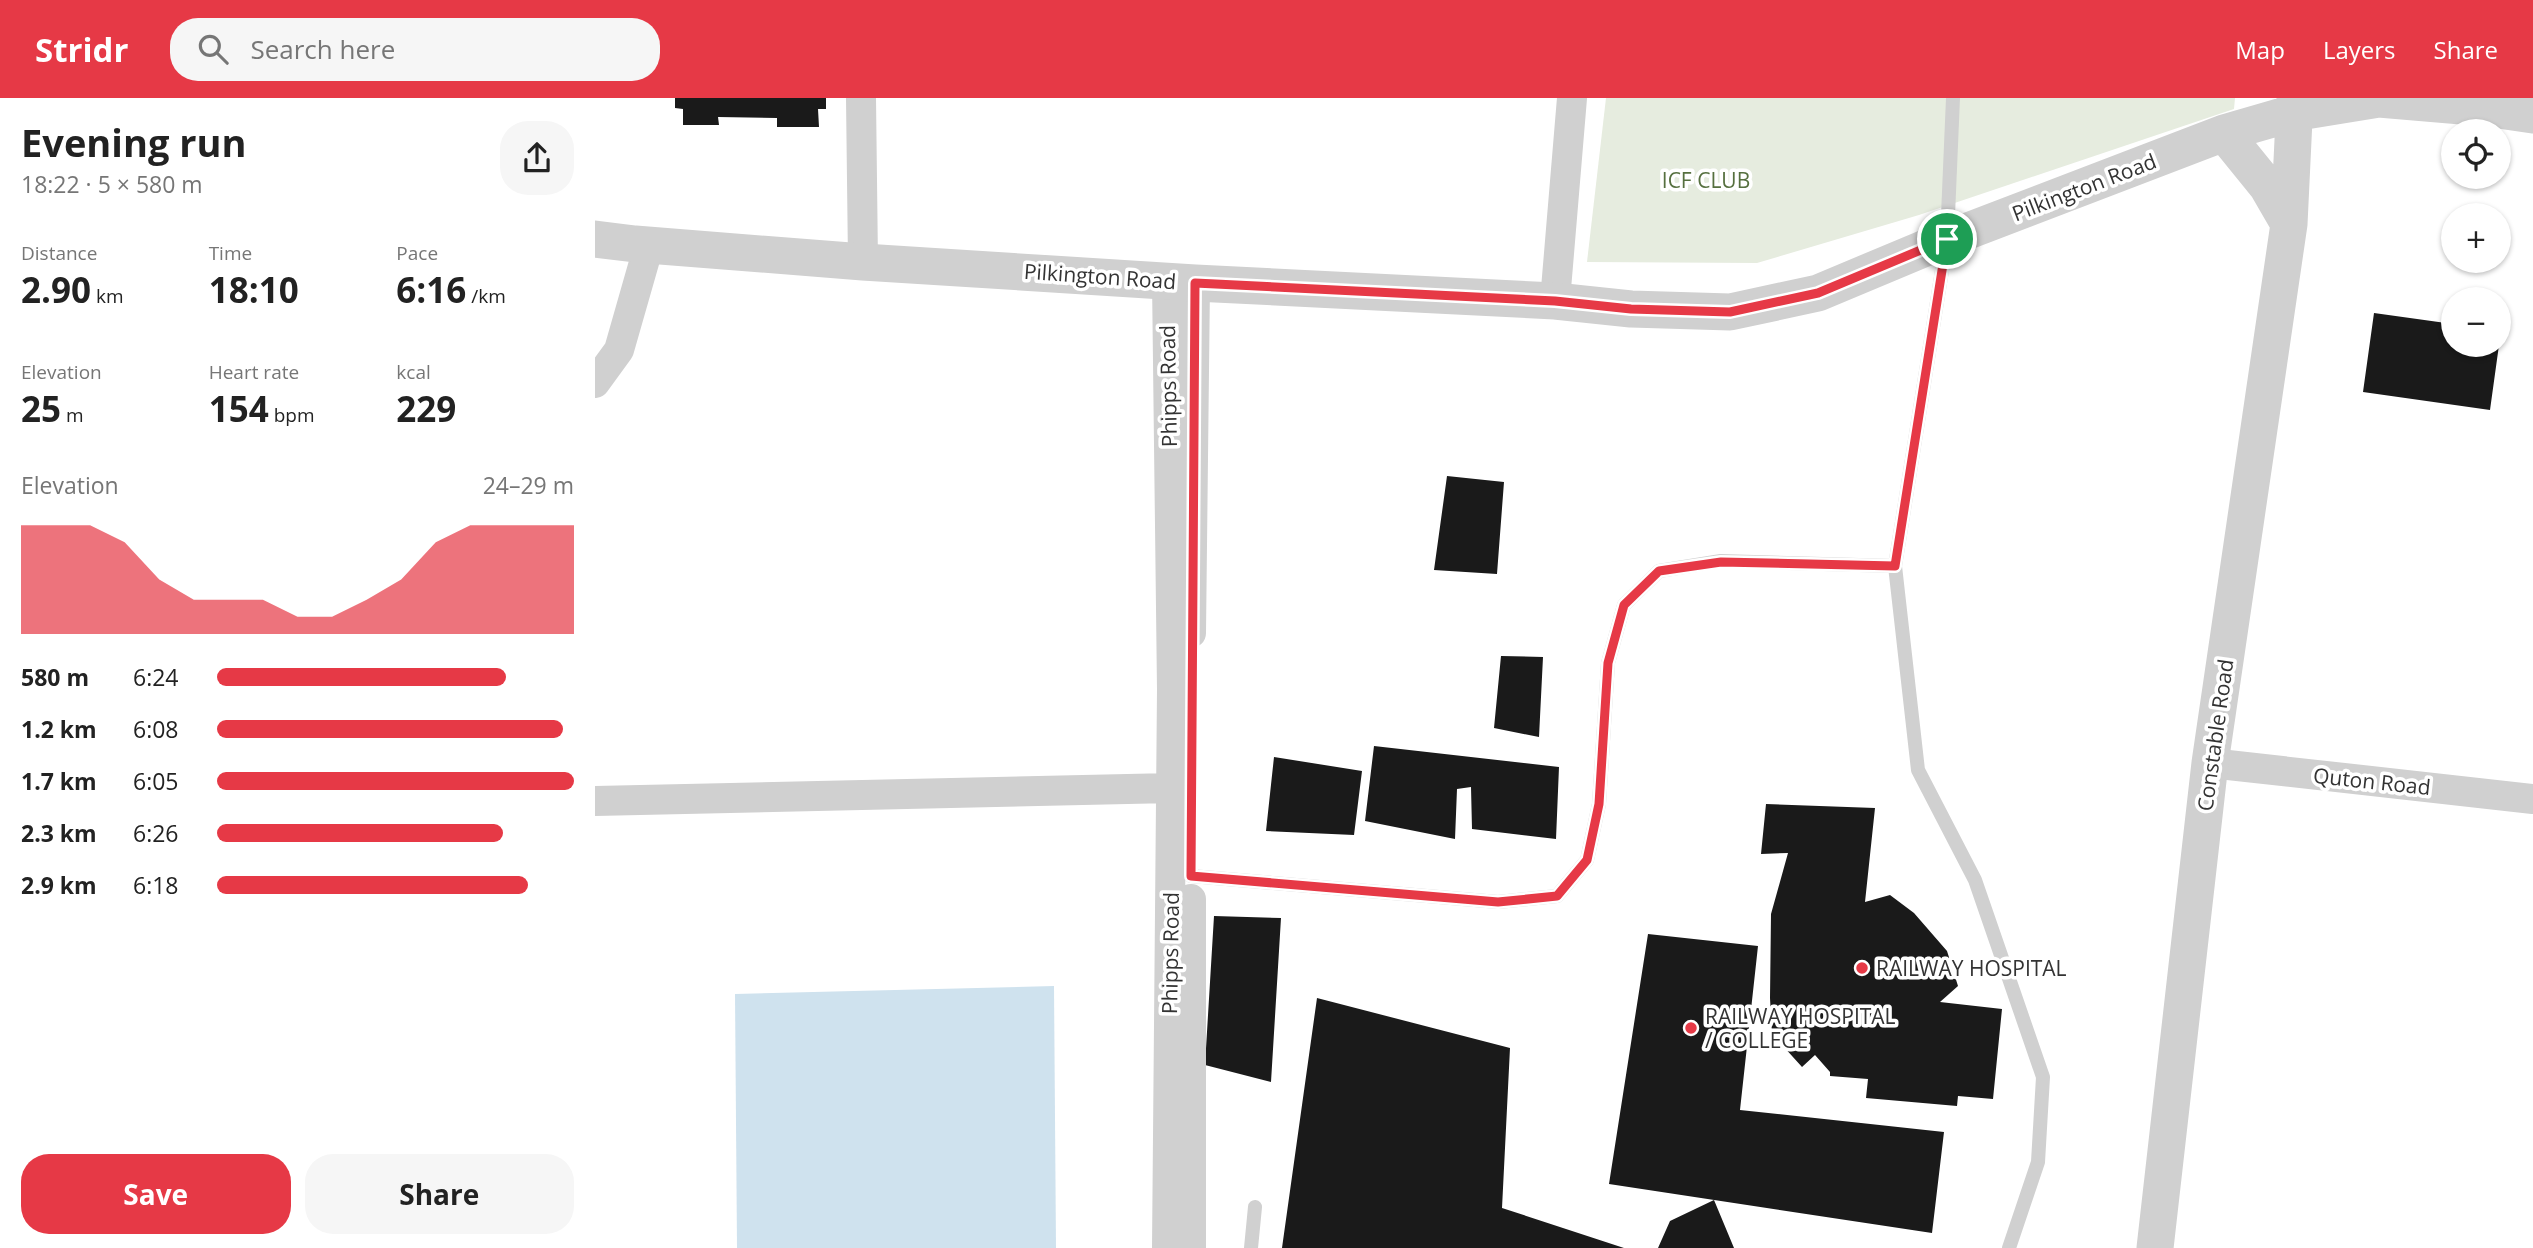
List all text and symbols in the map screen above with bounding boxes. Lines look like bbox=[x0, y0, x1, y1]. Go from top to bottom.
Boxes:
search box bbox=[170, 18, 660, 81]
text: Stridr bbox=[35, 27, 128, 72]
icon: search bbox=[194, 30, 232, 68]
text: Search here bbox=[250, 31, 395, 67]
text: Map bbox=[2235, 33, 2285, 66]
text: Layers bbox=[2323, 33, 2396, 66]
text: Share bbox=[2434, 33, 2498, 66]
text: Evening run bbox=[21, 116, 246, 168]
map controls bbox=[2441, 119, 2511, 357]
button: locate bbox=[2441, 119, 2511, 189]
button: share bbox=[500, 121, 574, 195]
street label: Pilkington Road bbox=[2008, 147, 2160, 227]
park label: ICF CLUB bbox=[1662, 166, 1750, 194]
text: 18:22 · 5 × 580 m bbox=[21, 168, 203, 200]
button: + bbox=[2441, 203, 2511, 273]
pin bbox=[1917, 209, 1977, 269]
icon: arrive bbox=[1928, 220, 1966, 258]
text: Distance bbox=[21, 240, 97, 266]
text: Time bbox=[209, 240, 252, 266]
text: Pace bbox=[396, 240, 438, 266]
street label: Pilkington Road bbox=[1023, 257, 1177, 295]
text: 2.90 bbox=[21, 266, 91, 313]
text: 18:10 bbox=[209, 266, 299, 313]
text: 6:16 bbox=[396, 266, 466, 313]
text: km bbox=[91, 283, 124, 309]
text: /km bbox=[466, 283, 506, 309]
button: − bbox=[2441, 287, 2511, 357]
street label: Phipps Road bbox=[1153, 325, 1183, 447]
text: Elevation bbox=[21, 359, 102, 385]
text: Heart rate bbox=[209, 359, 299, 385]
text: kcal bbox=[396, 359, 431, 385]
text: 25 bbox=[21, 385, 61, 432]
text: 154 bbox=[209, 385, 269, 432]
text: 229 bbox=[396, 385, 456, 432]
text: m bbox=[61, 402, 84, 428]
text: bpm bbox=[269, 402, 314, 428]
text: Elevation bbox=[21, 469, 119, 501]
text: 24–29 m bbox=[483, 469, 574, 501]
street label: Constable Road bbox=[2190, 657, 2240, 813]
text: 580 m bbox=[21, 661, 89, 693]
text: 6:24 bbox=[133, 661, 179, 693]
text: 1.2 km bbox=[21, 713, 97, 745]
text: 6:08 bbox=[133, 713, 179, 745]
street label: Quton Road bbox=[2312, 761, 2432, 801]
text: 1.7 km bbox=[21, 765, 97, 797]
text: 6:05 bbox=[133, 765, 179, 797]
text: 2.3 km bbox=[21, 817, 97, 849]
text: 6:26 bbox=[133, 817, 179, 849]
text: 2.9 km bbox=[21, 869, 97, 901]
text: 6:18 bbox=[133, 869, 179, 901]
street label: Phipps Road bbox=[1155, 892, 1185, 1014]
place label: RAILWAY HOSPITAL bbox=[1876, 954, 2067, 982]
marker: RAILWAY HOSPITAL bbox=[1854, 960, 1870, 976]
place label: RAILWAY HOSPITAL / COLLEGE bbox=[1705, 1002, 1896, 1054]
marker: RAILWAY HOSPITAL / COLLEGE bbox=[1683, 1020, 1699, 1036]
button: Save bbox=[21, 1154, 291, 1234]
button: Share bbox=[305, 1154, 574, 1234]

